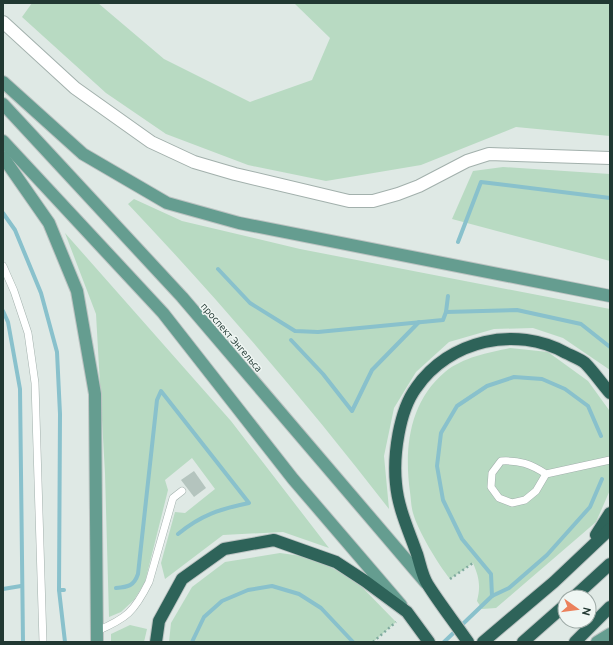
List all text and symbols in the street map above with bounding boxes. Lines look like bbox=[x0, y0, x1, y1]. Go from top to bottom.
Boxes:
street label: проспект Энгельса bbox=[199, 301, 265, 374]
north arrow bbox=[557, 589, 597, 629]
text: N bbox=[580, 606, 594, 617]

